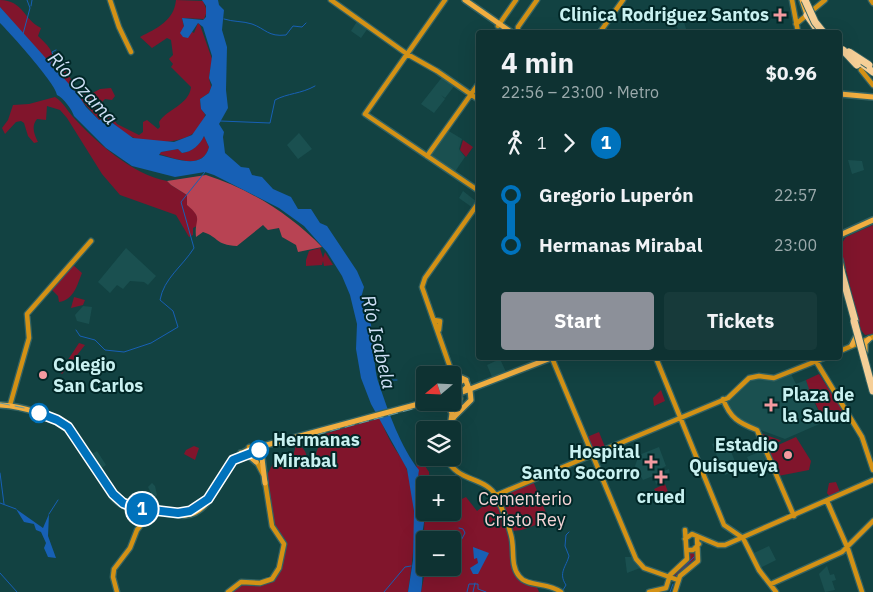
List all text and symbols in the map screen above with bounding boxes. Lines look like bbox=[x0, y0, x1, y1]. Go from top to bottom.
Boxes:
place label: Clinica Rodriguez Santos bbox=[559, 3, 769, 26]
marker: Clinica Rodriguez Santos bbox=[773, 8, 787, 22]
text: 4 min bbox=[501, 44, 574, 81]
water label: Río Ozama bbox=[43, 46, 123, 130]
text: $0.96 bbox=[765, 61, 817, 85]
text: 22:56 – 23:00 · Metro bbox=[501, 82, 659, 102]
icon: walk bbox=[501, 129, 529, 157]
icon: forward bbox=[555, 129, 583, 157]
text: 1 bbox=[601, 131, 611, 154]
text: 1 bbox=[537, 133, 547, 153]
text: Gregorio Luperón bbox=[539, 183, 693, 207]
text: 22:57 bbox=[774, 185, 817, 205]
text: Hermanas Mirabal bbox=[539, 233, 702, 257]
text: 23:00 bbox=[774, 235, 817, 255]
button: Start bbox=[501, 292, 654, 350]
button: Tickets bbox=[664, 292, 817, 350]
water label: Río Isabela bbox=[357, 293, 401, 391]
place label: Colegio San Carlos bbox=[53, 353, 143, 397]
north arrow bbox=[416, 366, 461, 411]
map controls bbox=[416, 366, 461, 576]
marker: Colegio San Carlos bbox=[37, 369, 49, 381]
place label: Plaza de la Salud bbox=[782, 383, 854, 427]
marker: Plaza de la Salud bbox=[764, 398, 778, 412]
unlabelled marker bbox=[29, 403, 49, 423]
button: layers bbox=[416, 421, 461, 466]
place label: Hermanas Mirabal bbox=[273, 428, 360, 472]
place label: Estadio Quisqueya bbox=[689, 433, 778, 477]
marker: Hermanas Mirabal bbox=[249, 440, 269, 460]
place label: Hospital Santo Socorro bbox=[521, 440, 641, 484]
marker: Estadio Quisqueya bbox=[782, 449, 794, 461]
marker: Hospital Santo Socorro bbox=[644, 455, 658, 469]
marker: crued bbox=[654, 470, 668, 484]
button: + bbox=[416, 476, 461, 521]
place label: crued bbox=[637, 485, 685, 508]
park label: Cementerio Cristo Rey bbox=[478, 487, 572, 531]
line badge: 1 bbox=[126, 493, 158, 525]
text: 1 bbox=[137, 497, 147, 520]
button: − bbox=[416, 531, 461, 576]

